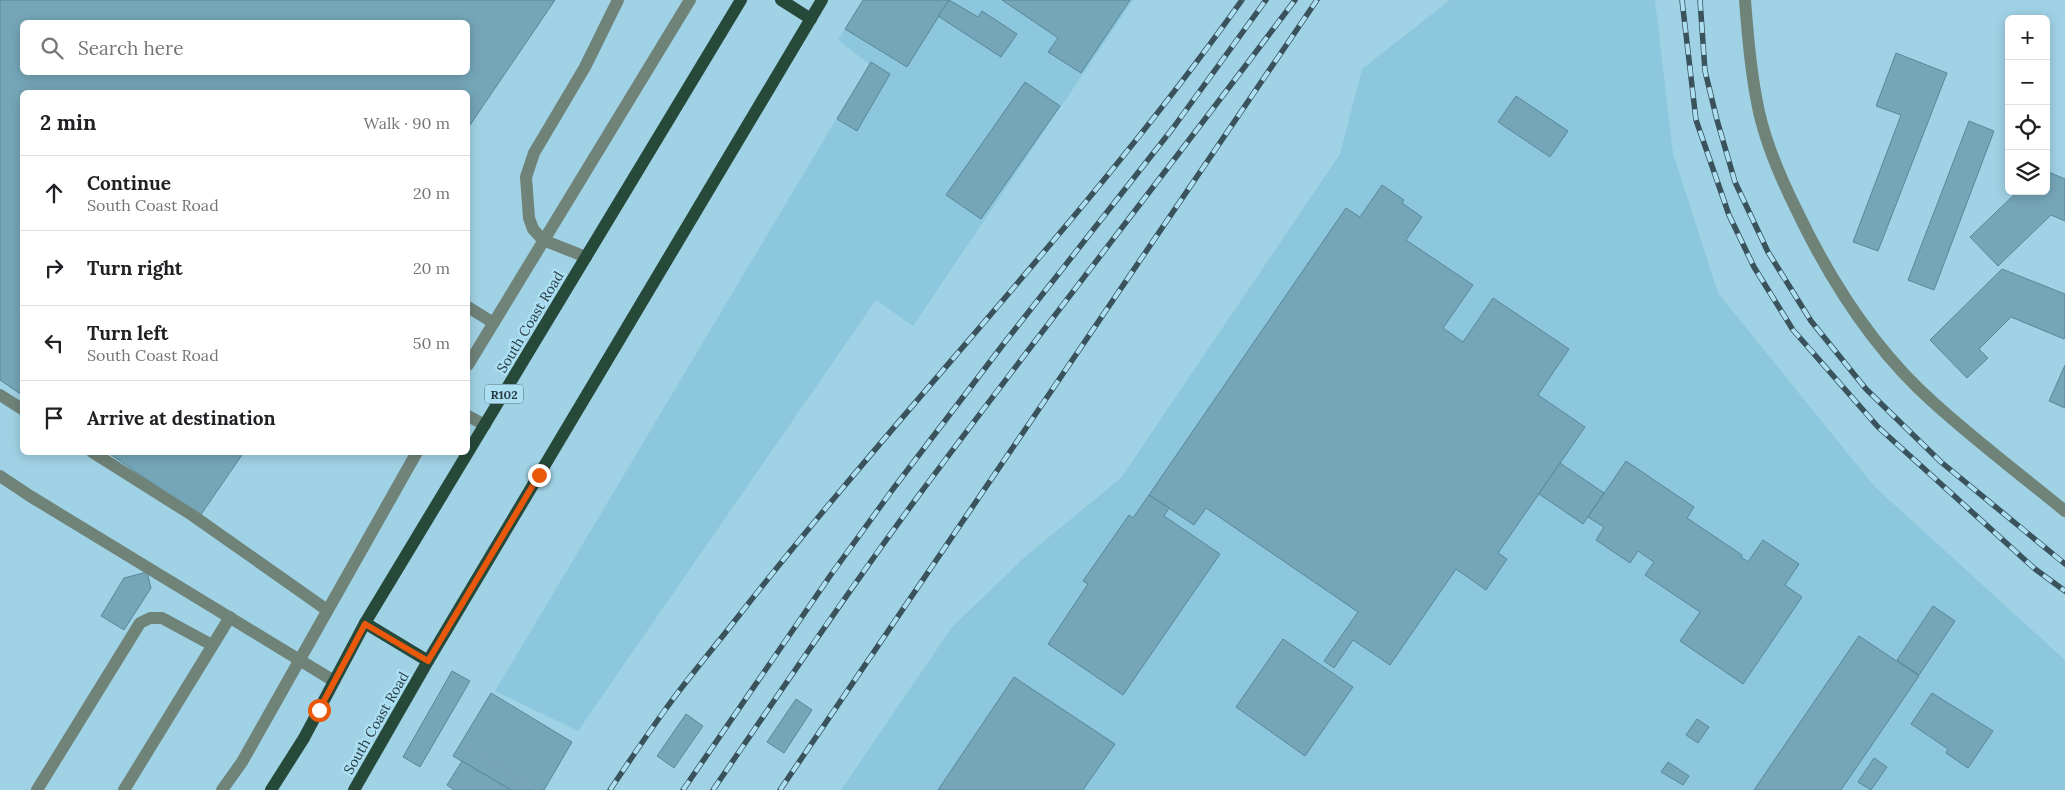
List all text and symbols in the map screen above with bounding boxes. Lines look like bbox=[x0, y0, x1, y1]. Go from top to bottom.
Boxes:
map controls bbox=[2005, 15, 2050, 195]
button: + bbox=[2005, 15, 2050, 60]
search box bbox=[20, 20, 470, 75]
icon: search bbox=[38, 34, 66, 62]
text: Search here bbox=[78, 36, 184, 60]
button: − bbox=[2005, 60, 2050, 105]
button: locate bbox=[2005, 105, 2050, 150]
text: 2 min bbox=[40, 109, 96, 136]
text: Walk · 90 m bbox=[363, 113, 450, 133]
button: layers bbox=[2005, 150, 2050, 195]
text: Continue bbox=[87, 171, 171, 195]
icon: ahead bbox=[40, 179, 68, 207]
text: 20 m bbox=[413, 183, 450, 203]
text: South Coast Road bbox=[87, 195, 219, 215]
icon: right bbox=[40, 254, 68, 282]
text: Turn right bbox=[87, 256, 183, 280]
text: 20 m bbox=[413, 258, 450, 278]
street label: South Coast Road bbox=[493, 268, 567, 376]
text: Turn left bbox=[87, 321, 168, 345]
icon: left bbox=[40, 329, 68, 357]
text: 50 m bbox=[413, 333, 450, 353]
text: South Coast Road bbox=[87, 345, 219, 365]
road number: R102 bbox=[485, 384, 523, 404]
icon: arrive bbox=[40, 404, 68, 432]
text: Arrive at destination bbox=[87, 406, 276, 430]
route end bbox=[528, 464, 551, 487]
street label: South Coast Road bbox=[339, 669, 413, 777]
route start bbox=[308, 699, 331, 722]

